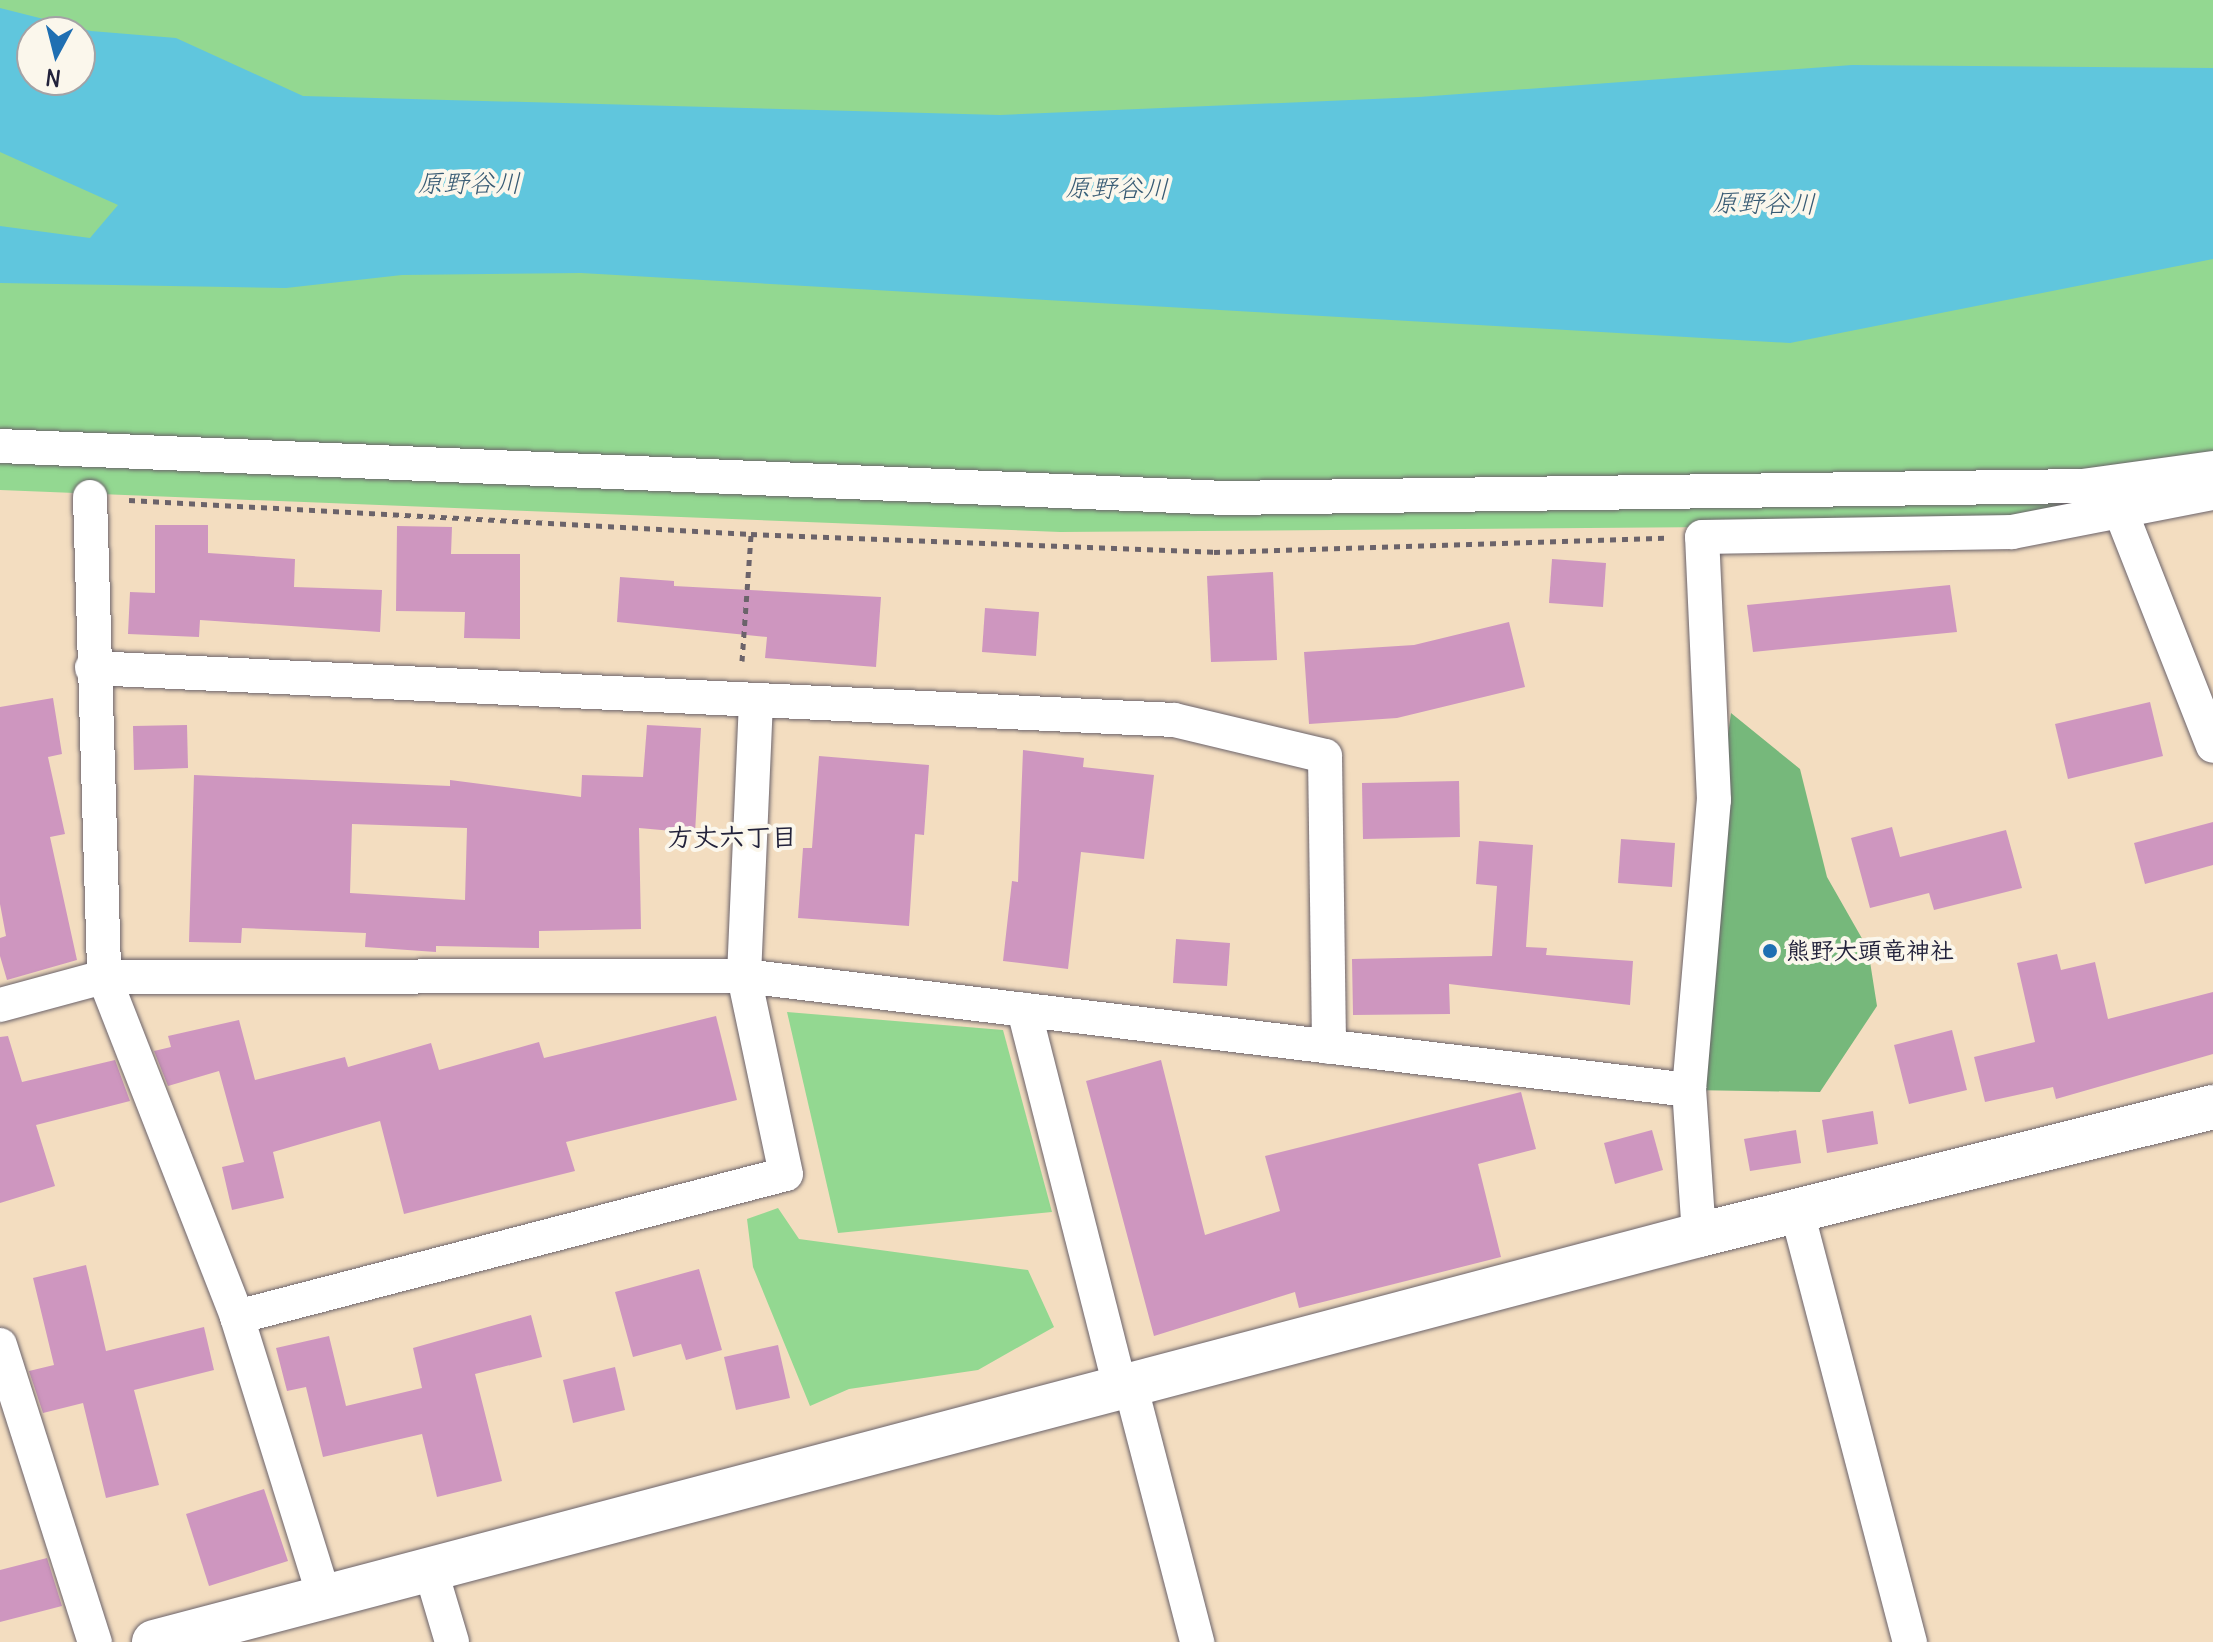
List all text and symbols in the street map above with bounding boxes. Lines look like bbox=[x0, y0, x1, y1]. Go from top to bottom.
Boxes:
north arrow bbox=[16, 16, 96, 96]
text: N bbox=[44, 63, 63, 93]
water label: 原野谷川 bbox=[417, 167, 521, 199]
water label: 原野谷川 bbox=[1065, 171, 1169, 205]
water label: 原野谷川 bbox=[1712, 186, 1816, 220]
district label: 方丈六丁目 bbox=[667, 821, 797, 853]
place label: 熊野大頭竜神社 bbox=[1786, 937, 1954, 965]
marker: 熊野大頭竜神社 bbox=[1761, 942, 1779, 960]

